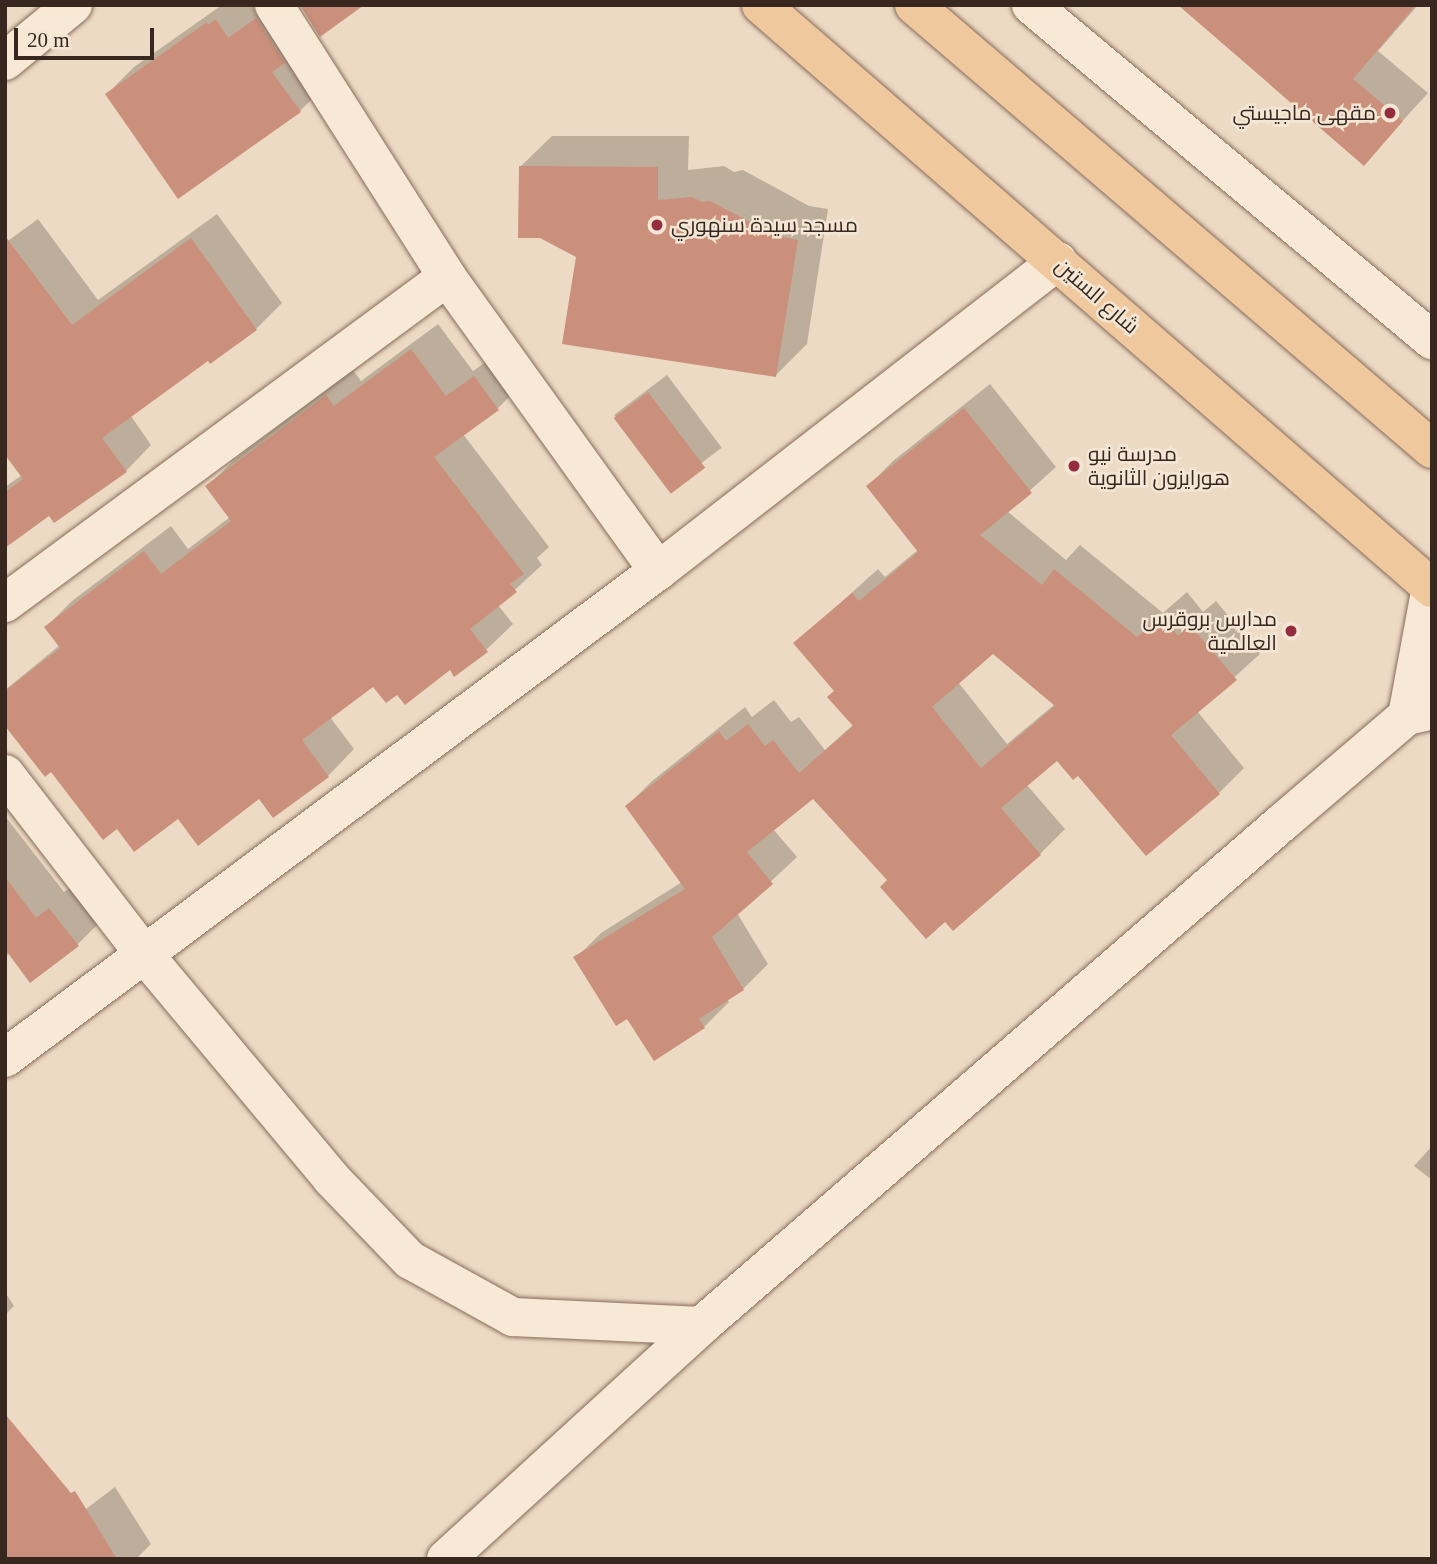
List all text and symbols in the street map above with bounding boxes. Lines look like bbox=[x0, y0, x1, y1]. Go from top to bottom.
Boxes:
scale bar bbox=[18, 14, 158, 58]
text: 20 m bbox=[27, 28, 70, 52]
place label: مقهى ماجيستي bbox=[1233, 100, 1376, 126]
marker: مقهى ماجيستي bbox=[1382, 105, 1398, 121]
place label: مسجد سيدة سنهوري bbox=[671, 212, 858, 238]
marker: مسجد سيدة سنهوري bbox=[649, 217, 665, 233]
street label: شارع الستين bbox=[1050, 253, 1144, 339]
place label: مدرسة نيو هورايزون الثانوية bbox=[1088, 441, 1230, 491]
marker: مدرسة نيو هورايزون الثانوية bbox=[1066, 458, 1082, 474]
place label: مدارس بروقرس العالمية bbox=[1143, 606, 1277, 656]
marker: مدارس بروقرس العالمية bbox=[1283, 623, 1299, 639]

